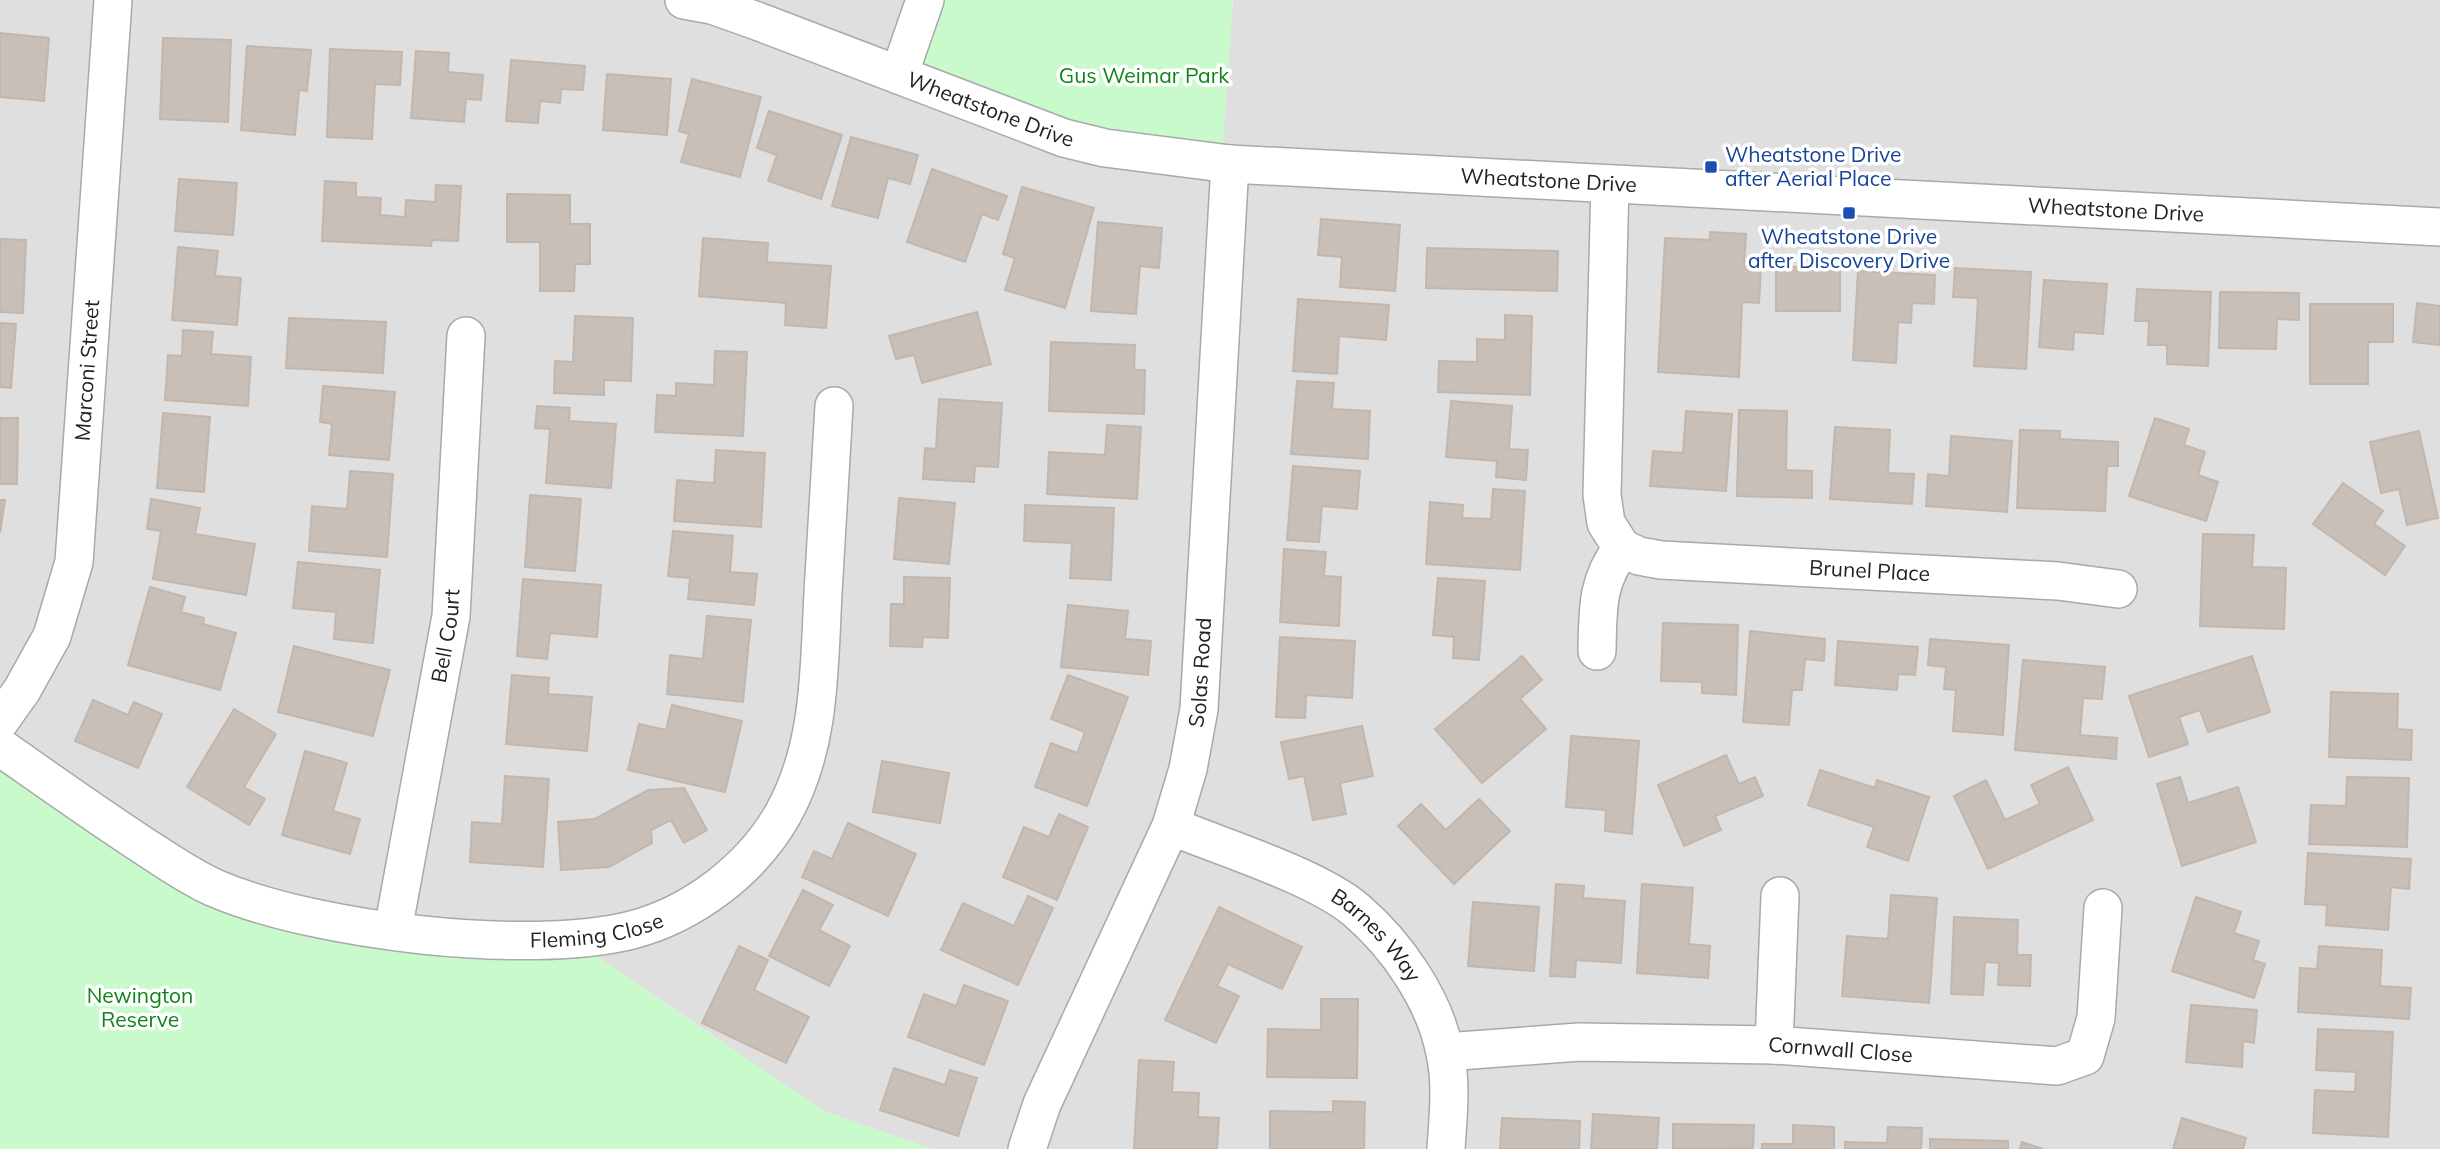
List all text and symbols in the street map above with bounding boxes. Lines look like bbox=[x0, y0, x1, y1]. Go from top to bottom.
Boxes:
park label: Gus Weimar Park bbox=[1059, 62, 1229, 88]
street label: Wheatstone Drive bbox=[904, 65, 1077, 152]
place label: Wheatstone Drive after Aerial Place bbox=[1725, 141, 1902, 191]
marker: Wheatstone Drive after Aerial Place bbox=[1703, 159, 1719, 175]
street label: Wheatstone Drive bbox=[1460, 162, 1638, 197]
street label: Wheatstone Drive bbox=[2027, 192, 2205, 227]
marker: Wheatstone Drive after Discovery Drive bbox=[1841, 205, 1857, 221]
place label: Wheatstone Drive after Discovery Drive bbox=[1748, 223, 1950, 273]
street label: Marconi Street bbox=[68, 299, 104, 442]
street label: Brunel Place bbox=[1808, 554, 1931, 586]
street label: Bell Court bbox=[425, 588, 464, 685]
street label: Solas Road bbox=[1182, 617, 1216, 729]
street label: Barnes Way bbox=[1327, 882, 1427, 986]
street label: Fleming Close bbox=[530, 907, 667, 953]
park label: Newington Reserve bbox=[87, 982, 193, 1032]
street label: Cornwall Close bbox=[1767, 1031, 1914, 1067]

